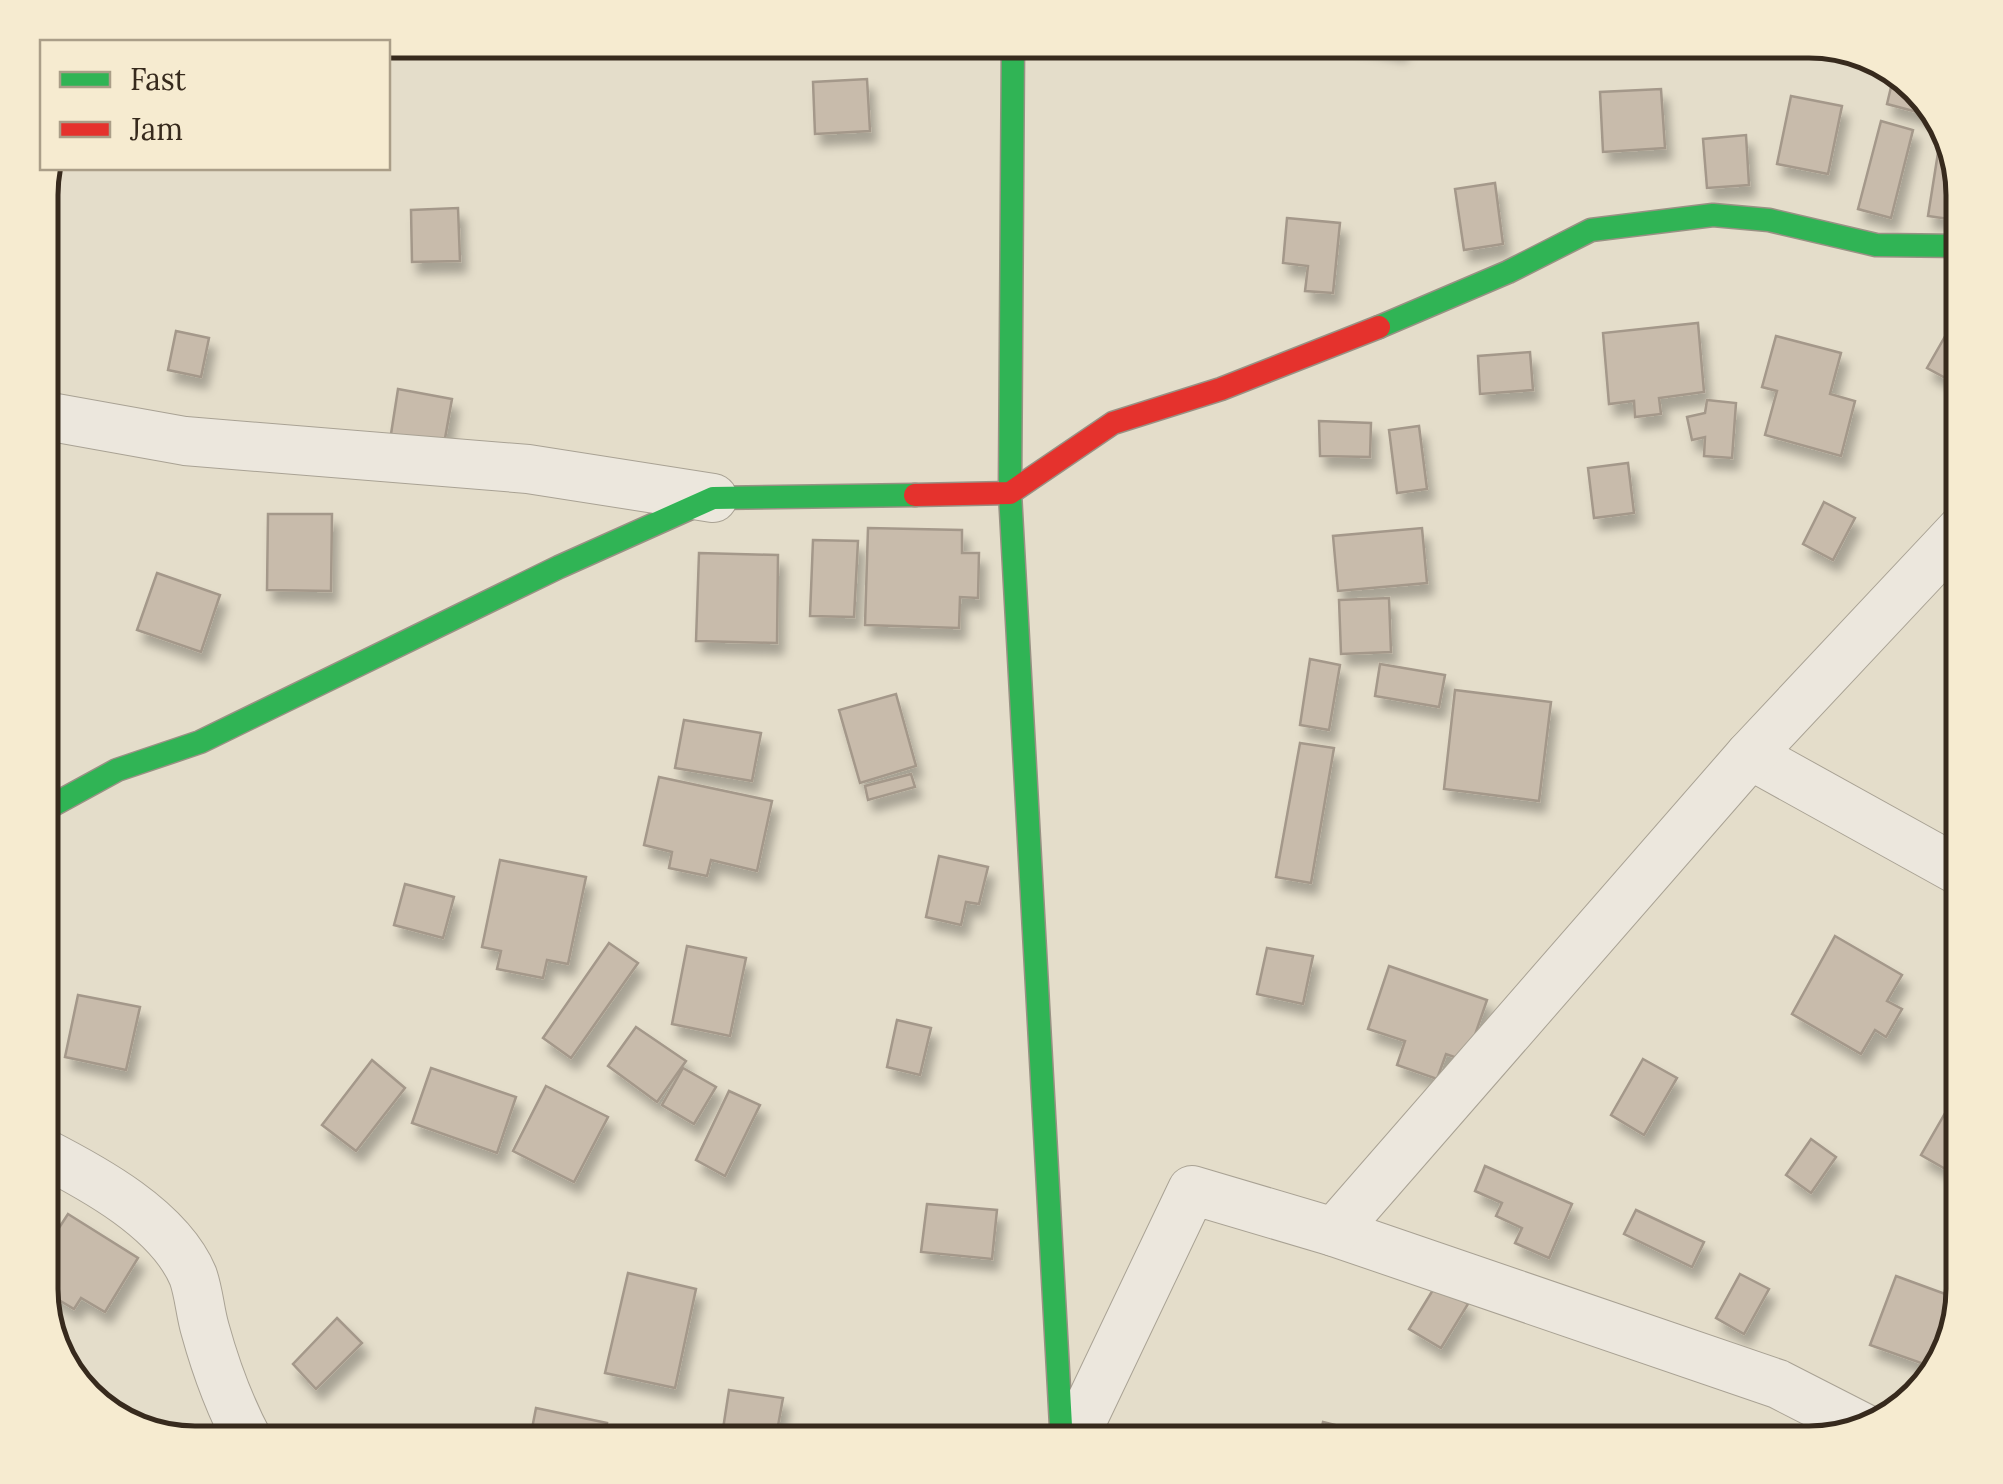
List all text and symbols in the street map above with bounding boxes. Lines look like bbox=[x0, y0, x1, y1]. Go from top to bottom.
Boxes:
legend bbox=[40, 40, 390, 170]
text: Fast bbox=[130, 60, 187, 98]
text: Jam bbox=[129, 110, 183, 148]

